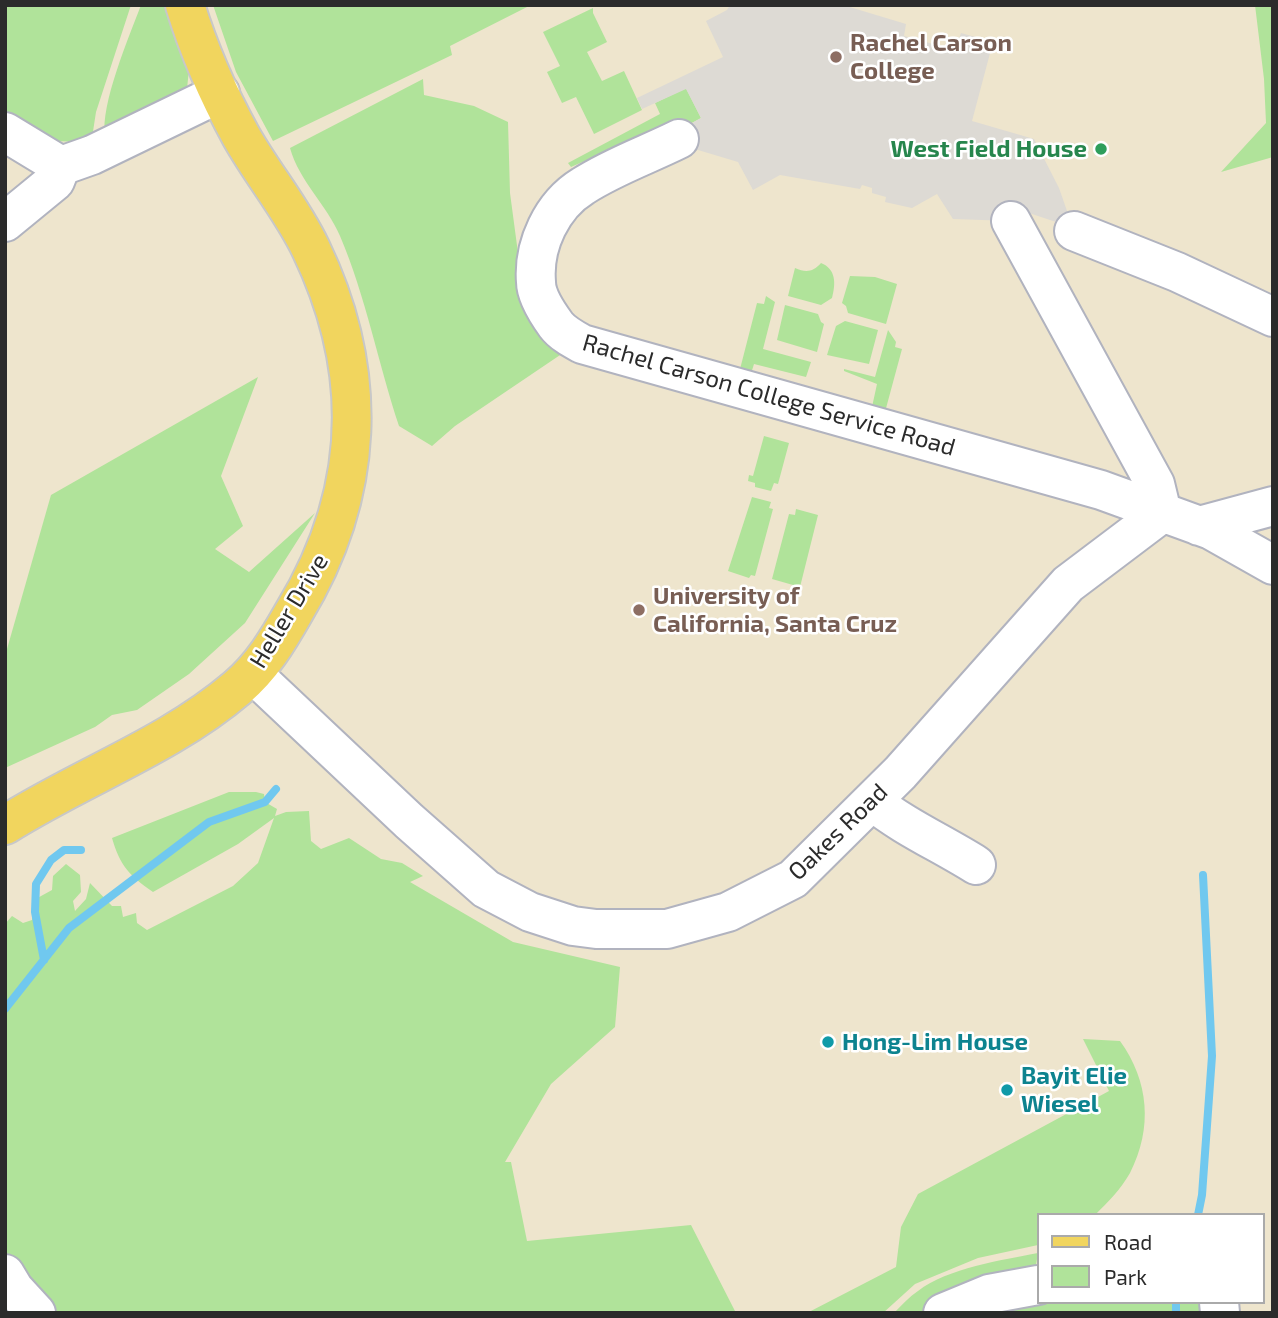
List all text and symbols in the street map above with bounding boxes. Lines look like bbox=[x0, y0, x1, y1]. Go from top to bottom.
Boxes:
place label: Rachel Carson College bbox=[850, 29, 1012, 85]
marker: Rachel Carson College bbox=[828, 49, 844, 65]
place label: West Field House bbox=[891, 135, 1087, 163]
marker: West Field House bbox=[1093, 141, 1109, 157]
street label: Rachel Carson College Service Road bbox=[579, 328, 959, 462]
street label: Heller Drive bbox=[244, 549, 334, 673]
place label: University of California, Santa Cruz bbox=[653, 582, 897, 638]
marker: University of California, Santa Cruz bbox=[631, 602, 647, 618]
street label: Oakes Road bbox=[782, 778, 894, 886]
place label: Hong-Lim House bbox=[842, 1028, 1028, 1056]
marker: Hong-Lim House bbox=[820, 1034, 836, 1050]
place label: Bayit Elie Wiesel bbox=[1021, 1062, 1127, 1118]
marker: Bayit Elie Wiesel bbox=[999, 1082, 1015, 1098]
legend bbox=[1036, 1213, 1264, 1304]
text: Road bbox=[1104, 1229, 1152, 1254]
text: Park bbox=[1104, 1264, 1147, 1289]

